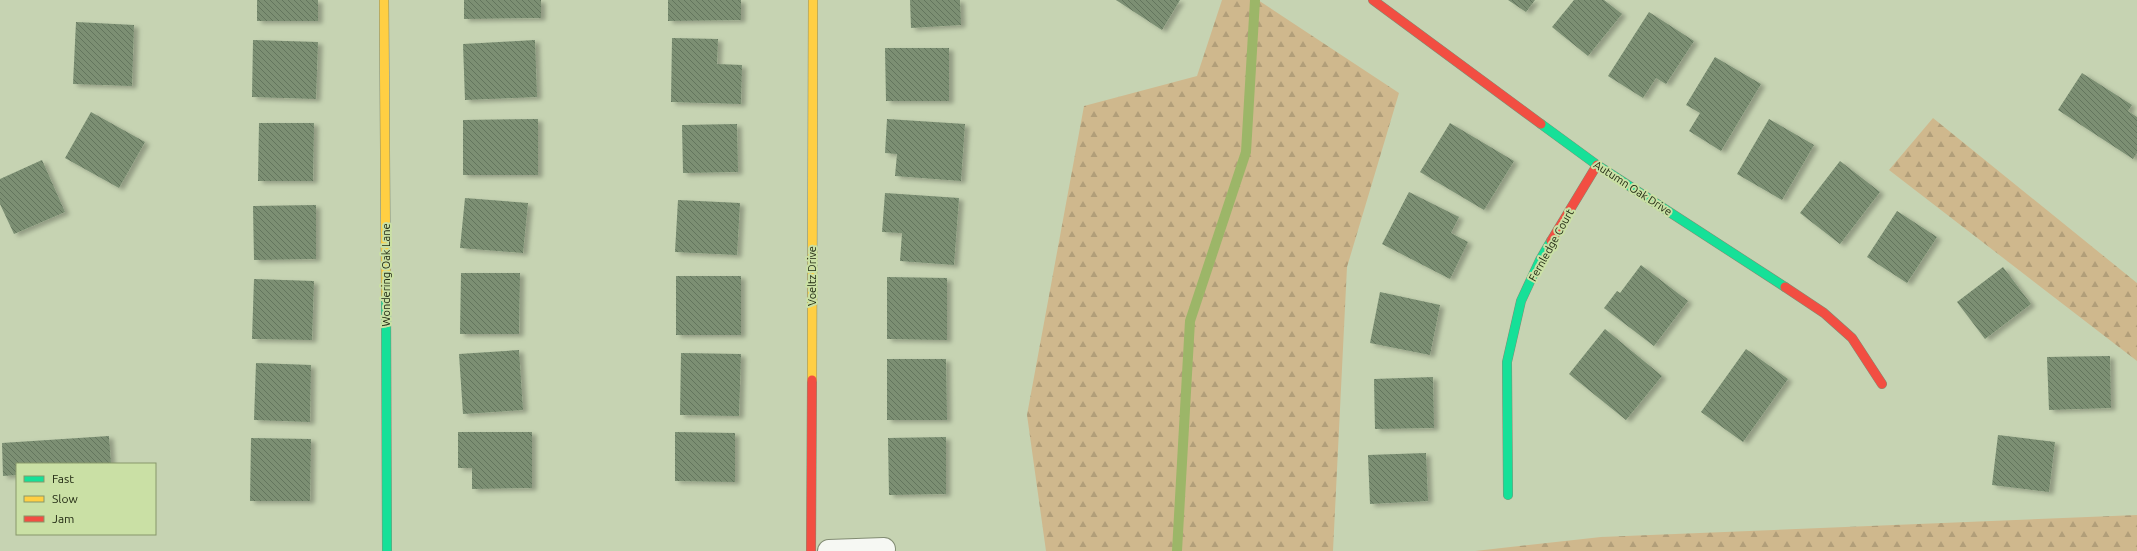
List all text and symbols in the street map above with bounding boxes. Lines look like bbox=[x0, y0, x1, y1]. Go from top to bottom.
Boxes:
street label: Autumn Oak Drive bbox=[1592, 158, 1674, 218]
street label: Fernledge Court bbox=[1526, 206, 1576, 283]
street label: Wondering Oak Lane bbox=[380, 223, 392, 327]
street label: Voeltz Drive bbox=[806, 246, 818, 306]
legend bbox=[16, 463, 156, 535]
text: Fast bbox=[52, 472, 74, 485]
text: Slow bbox=[52, 492, 78, 505]
text: Jam bbox=[52, 512, 74, 525]

